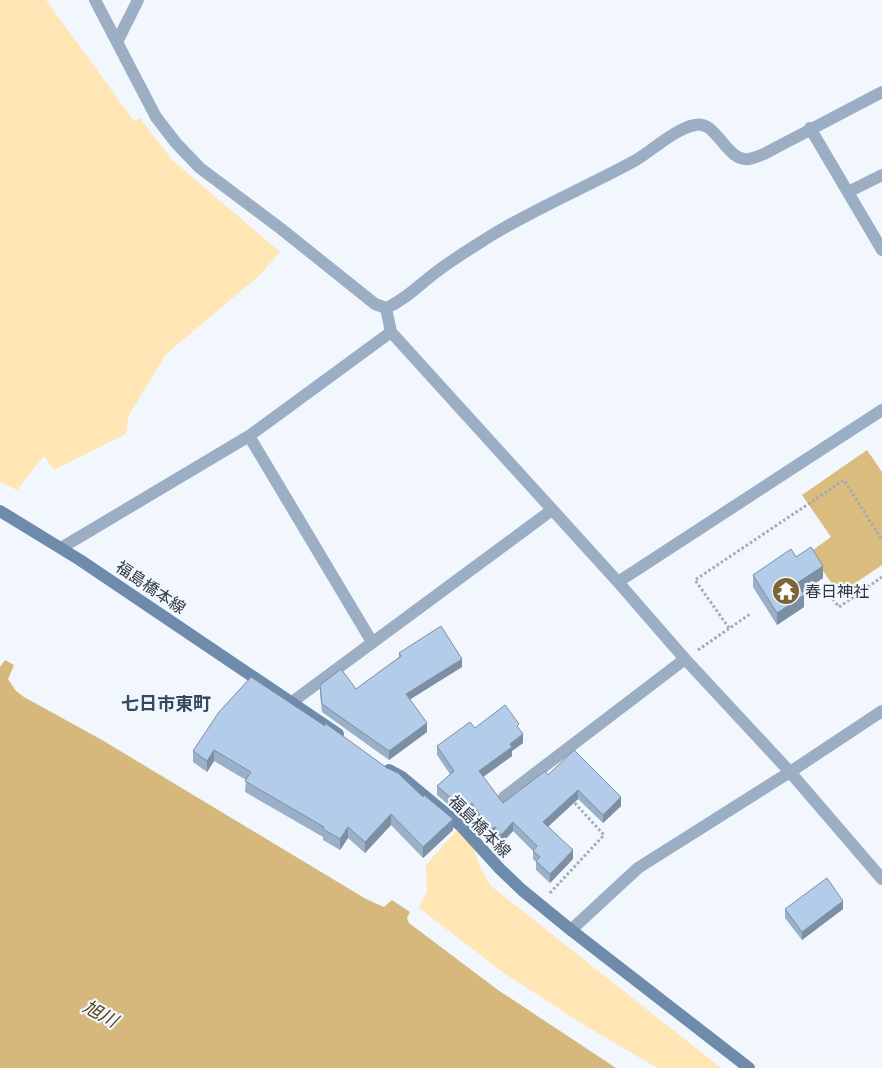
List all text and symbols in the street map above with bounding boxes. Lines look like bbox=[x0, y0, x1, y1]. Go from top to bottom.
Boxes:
street label: 福島橋本線 bbox=[112, 556, 190, 618]
temple icon: 春日神社 bbox=[771, 576, 801, 606]
place label: 春日神社 bbox=[805, 580, 869, 602]
district label: 七日市東町 bbox=[121, 691, 211, 715]
street label: 福島橋本線 bbox=[444, 790, 516, 862]
water label: 旭川 bbox=[79, 994, 124, 1033]

